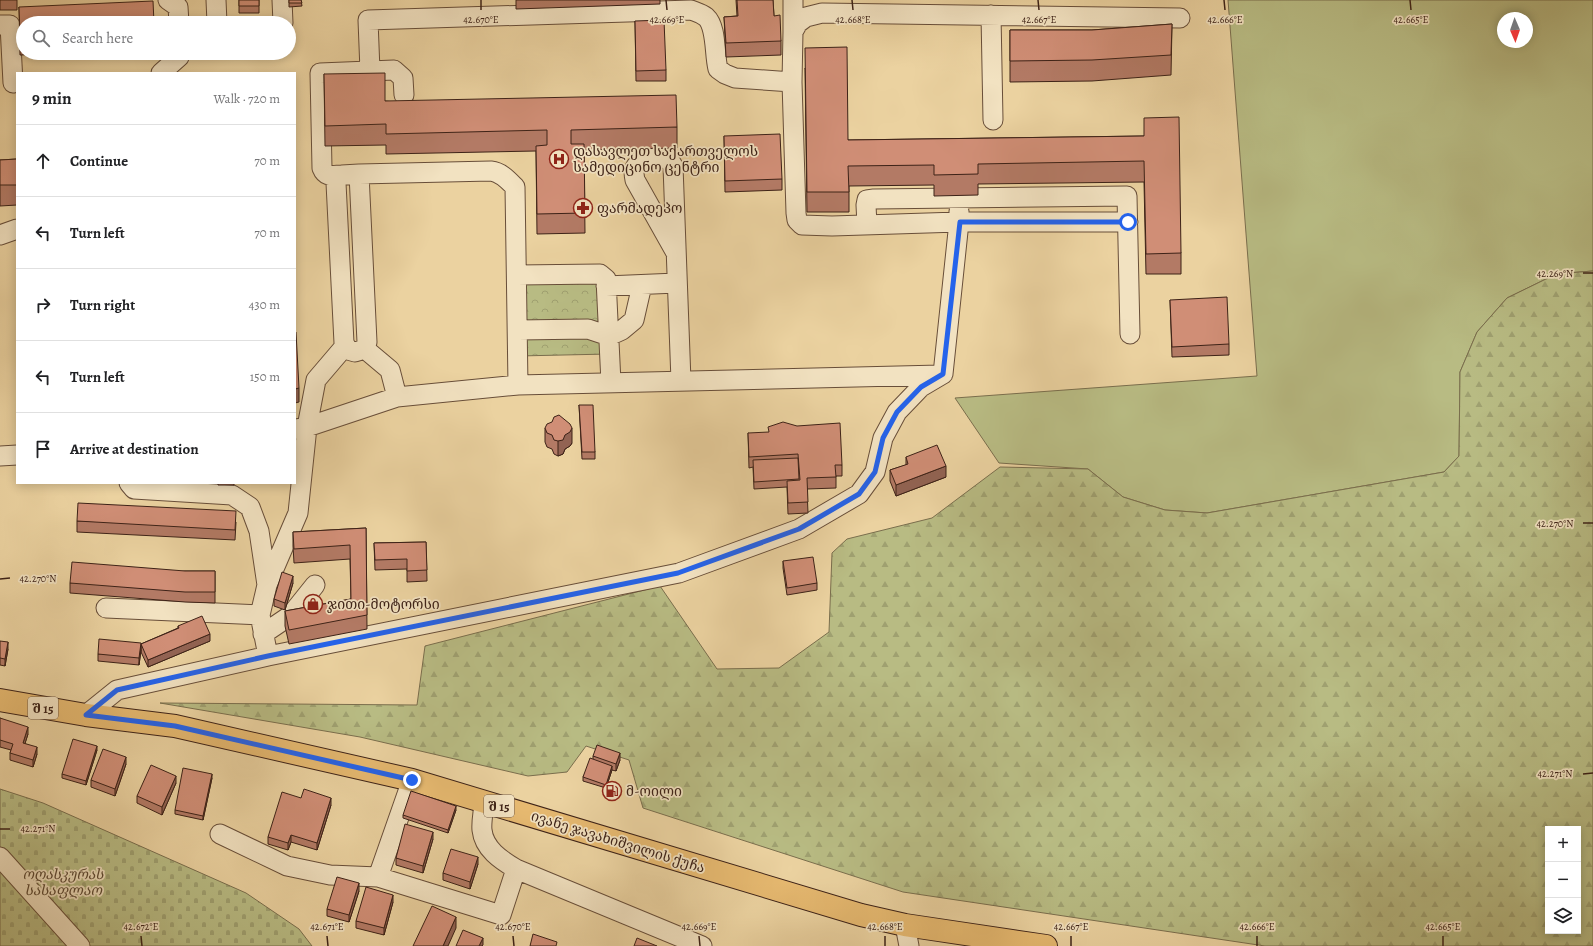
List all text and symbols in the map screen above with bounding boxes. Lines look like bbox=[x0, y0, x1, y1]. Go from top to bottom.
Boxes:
north arrow bbox=[1497, 12, 1533, 48]
text: 42.670°E bbox=[463, 13, 499, 26]
text: 42.669°E bbox=[649, 13, 685, 26]
text: 42.668°E bbox=[835, 13, 871, 26]
text: 42.667°E bbox=[1022, 13, 1056, 26]
text: 42.666°E bbox=[1207, 13, 1243, 26]
text: 42.665°E bbox=[1394, 13, 1428, 26]
search box bbox=[16, 16, 296, 60]
icon: search bbox=[30, 27, 52, 49]
text: Search here bbox=[62, 28, 133, 48]
text: 9 min bbox=[32, 87, 72, 110]
text: Walk · 720 m bbox=[214, 90, 280, 107]
place label: დასავლეთ საქართველოს სამედიცინო ცენტრი bbox=[573, 142, 758, 177]
hospital icon: დასავლეთ საქართველოს სამედიცინო ცენტრი bbox=[548, 148, 570, 170]
icon: ahead bbox=[32, 150, 54, 172]
text: Continue bbox=[70, 151, 128, 171]
text: 70 m bbox=[254, 152, 280, 169]
pharmacy icon: ფარმადეპო bbox=[572, 197, 594, 219]
place label: ფარმადეპო bbox=[597, 199, 682, 218]
route start bbox=[1119, 213, 1137, 231]
icon: left bbox=[32, 222, 54, 244]
text: Turn left bbox=[70, 223, 125, 243]
text: 70 m bbox=[254, 224, 280, 241]
text: 42.269°N bbox=[1537, 267, 1573, 280]
icon: right bbox=[32, 294, 54, 316]
text: Turn right bbox=[70, 295, 135, 315]
text: 430 m bbox=[248, 296, 280, 313]
icon: left bbox=[32, 366, 54, 388]
text: Turn left bbox=[70, 367, 125, 387]
text: 150 m bbox=[250, 368, 280, 385]
icon: arrive bbox=[32, 438, 54, 460]
text: Arrive at destination bbox=[70, 439, 199, 459]
text: 42.270°N bbox=[1537, 517, 1573, 530]
text: 42.270°N bbox=[20, 572, 56, 585]
shop icon: ჯითი-მოტორსი bbox=[302, 593, 324, 615]
place label: ჯითი-მოტორსი bbox=[327, 595, 440, 614]
road number: შ 15 bbox=[28, 697, 58, 719]
text: 42.271°N bbox=[1538, 767, 1572, 780]
route end bbox=[403, 771, 421, 789]
fuel station icon: მ-ოილი bbox=[601, 780, 623, 802]
place label: მ-ოილი bbox=[626, 782, 682, 801]
road number: შ 15 bbox=[484, 795, 514, 817]
street label: ივანე ჯავახიშვილის ქუჩა bbox=[529, 806, 707, 878]
text: 42.271°N bbox=[21, 822, 55, 835]
map controls bbox=[1545, 826, 1581, 934]
button: + bbox=[1545, 826, 1581, 862]
button: − bbox=[1545, 862, 1581, 898]
park label: ოღასკურას სასაფლაო bbox=[23, 865, 104, 900]
button: layers bbox=[1545, 898, 1581, 934]
text: 42.672°E bbox=[124, 920, 158, 933]
text: 42.671°E bbox=[310, 920, 344, 933]
text: 42.670°E bbox=[495, 920, 531, 933]
text: 42.669°E bbox=[681, 920, 717, 933]
text: 42.668°E bbox=[867, 920, 903, 933]
text: 42.667°E bbox=[1054, 920, 1088, 933]
text: 42.666°E bbox=[1239, 920, 1275, 933]
text: 42.665°E bbox=[1426, 920, 1460, 933]

